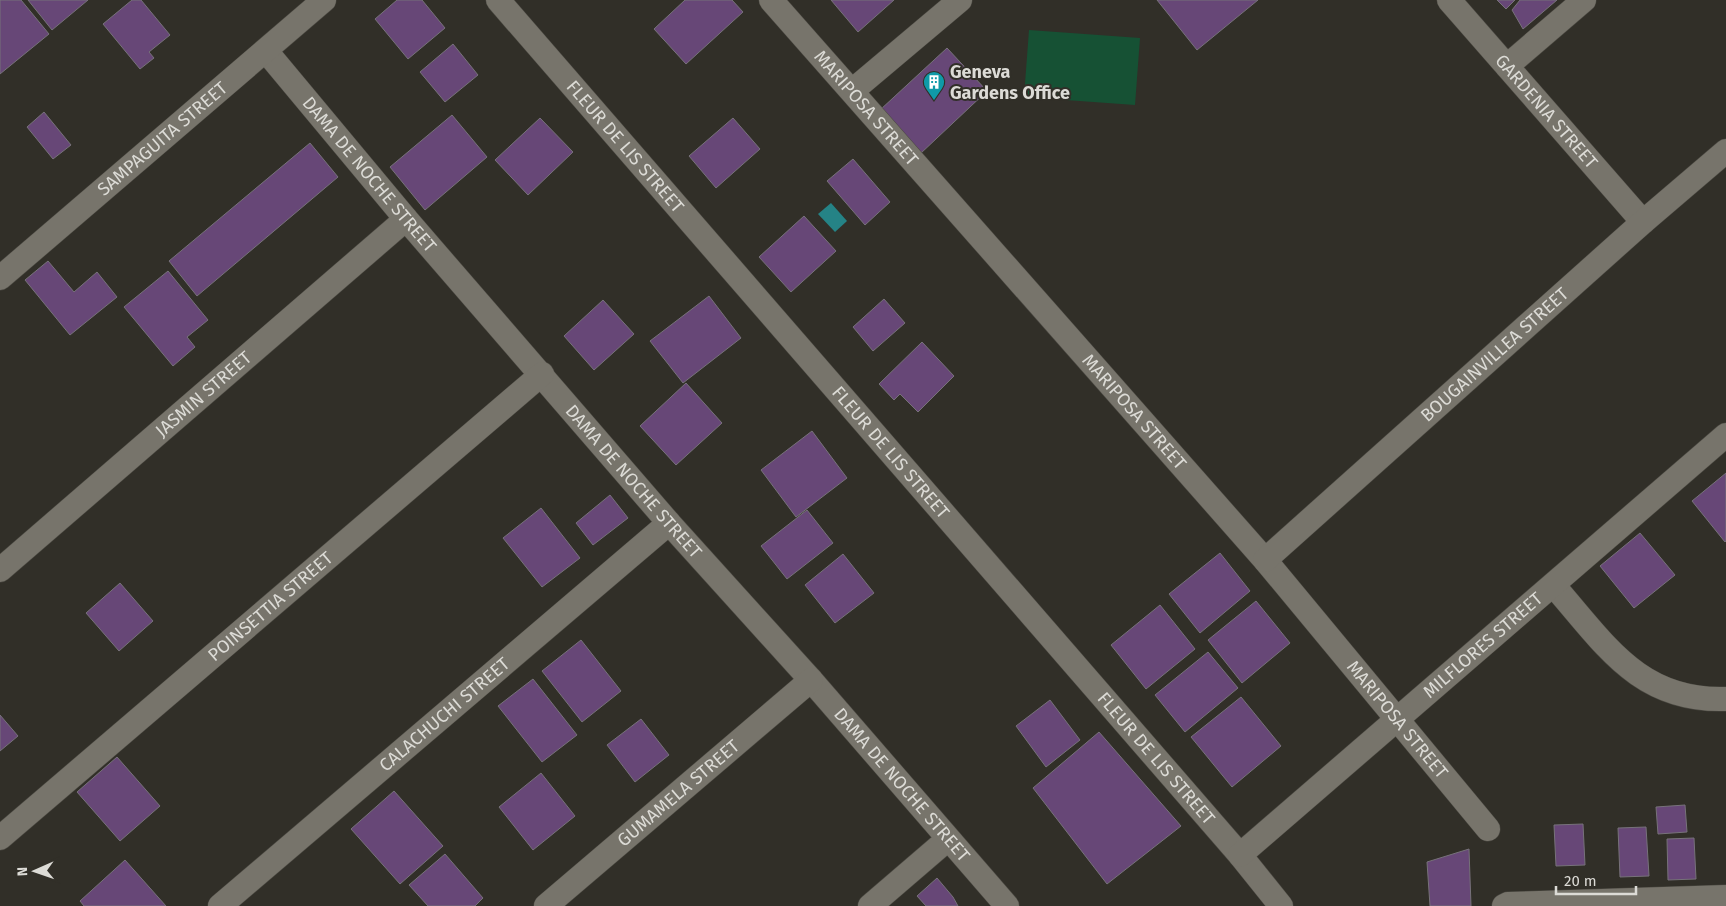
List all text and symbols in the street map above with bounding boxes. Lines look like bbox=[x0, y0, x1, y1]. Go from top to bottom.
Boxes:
street label: MARIPOSA STREET bbox=[810, 46, 923, 171]
street label: GARDENIA STREET bbox=[1490, 50, 1603, 174]
place label: Geneva Gardens Office bbox=[950, 61, 1070, 104]
building icon: Geneva Gardens Office bbox=[922, 70, 946, 101]
street label: SAMPAGUITA STREET bbox=[93, 76, 232, 200]
street label: FLEUR DE LIS STREET bbox=[562, 76, 689, 218]
street label: DAMA DE NOCHE STREET bbox=[298, 92, 441, 257]
street label: BOUGAINVILLEA STREET bbox=[1416, 282, 1574, 427]
street label: JASMIN STREET bbox=[151, 346, 257, 442]
street label: MARIPOSA STREET bbox=[1077, 349, 1191, 474]
street label: FLEUR DE LIS STREET bbox=[827, 382, 954, 524]
street label: DAMA DE NOCHE STREET bbox=[561, 400, 707, 563]
street label: POINSETTIA STREET bbox=[204, 547, 338, 666]
street label: MILFLORES STREET bbox=[1419, 587, 1548, 703]
street label: CALACHUCHI STREET bbox=[375, 652, 515, 776]
street label: MARIPOSA STREET bbox=[1342, 656, 1453, 784]
street label: FLEUR DE LIS STREET bbox=[1093, 688, 1220, 830]
street label: DAMA DE NOCHE STREET bbox=[829, 703, 975, 867]
street label: GUMAMELA STREET bbox=[613, 734, 744, 851]
north arrow bbox=[10, 846, 60, 896]
scale bar bbox=[1556, 864, 1636, 896]
text: N bbox=[14, 866, 31, 876]
text: 20 m bbox=[1564, 872, 1597, 890]

